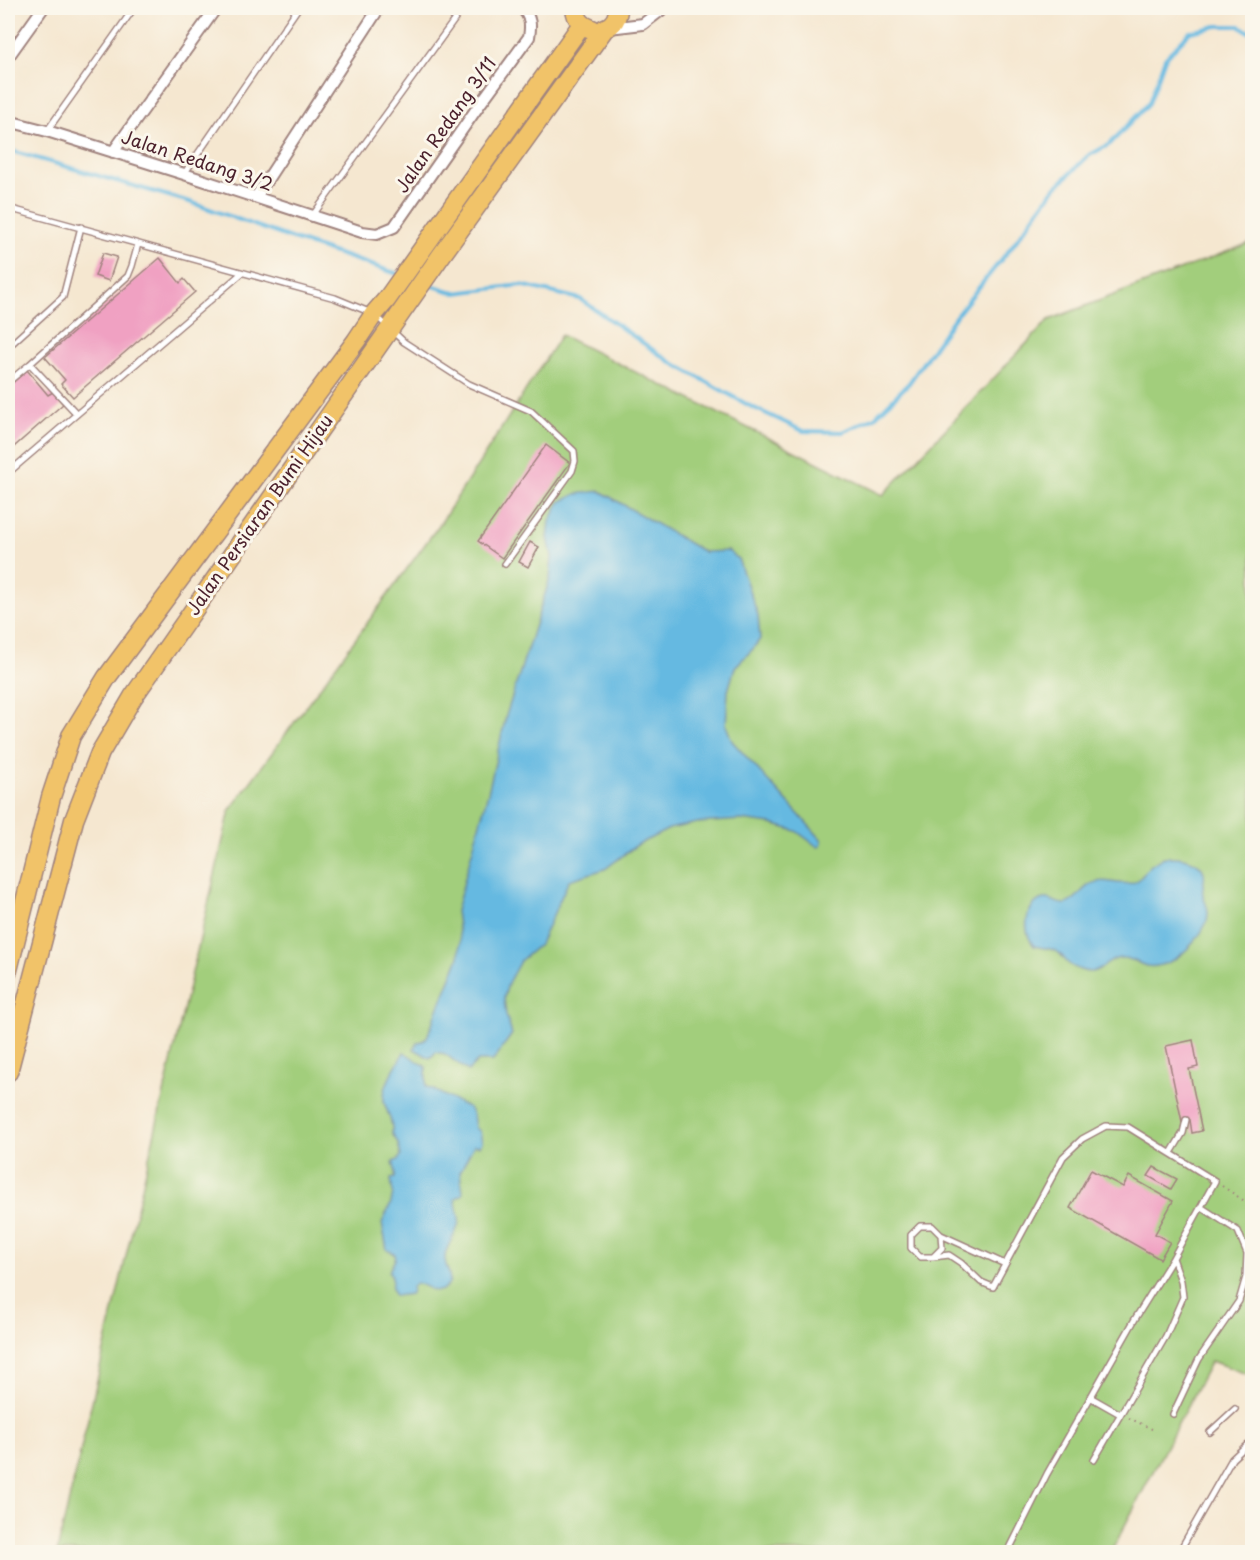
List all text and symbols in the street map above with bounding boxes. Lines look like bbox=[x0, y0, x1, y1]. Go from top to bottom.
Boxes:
street label: Jalan Redang 3/11 bbox=[388, 51, 502, 198]
street label: Jalan Redang 3/2 bbox=[118, 122, 277, 197]
street label: Jalan Persiaran Bumi Hijau bbox=[179, 408, 339, 620]

